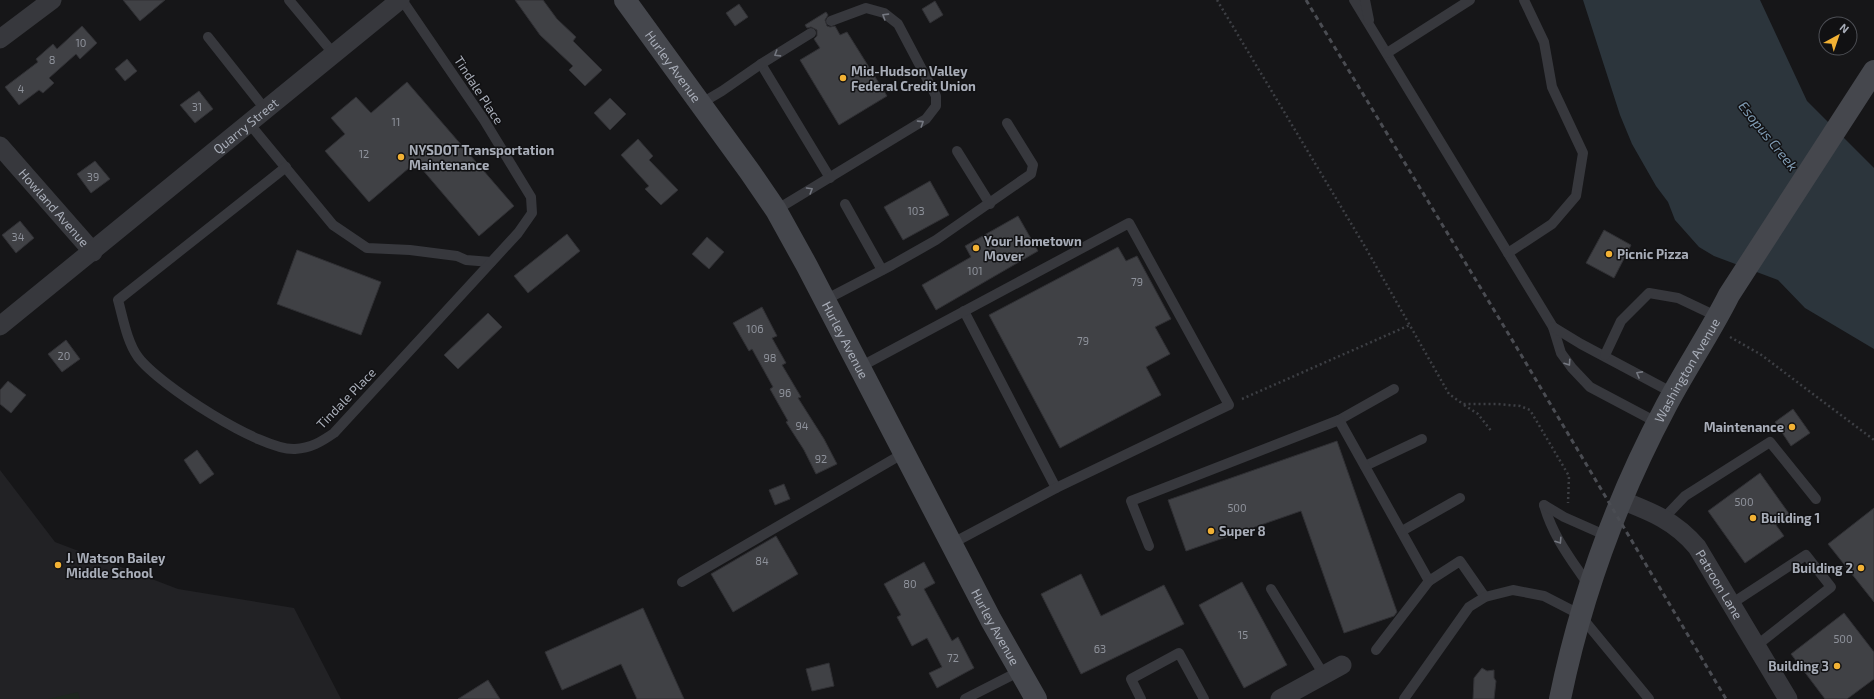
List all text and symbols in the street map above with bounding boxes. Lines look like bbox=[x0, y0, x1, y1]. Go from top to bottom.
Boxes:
one-way arrow bbox=[883, 13, 890, 20]
north arrow bbox=[1818, 16, 1858, 56]
text: N bbox=[1838, 20, 1852, 36]
street label: Hurley Avenue bbox=[642, 27, 705, 105]
house number: 10 bbox=[75, 36, 87, 49]
one-way arrow bbox=[774, 49, 781, 56]
house number: 8 bbox=[49, 53, 55, 66]
street label: Tindale Place bbox=[451, 53, 507, 127]
place label: Mid-Hudson Valley Federal Credit Union bbox=[851, 63, 976, 94]
marker: Mid-Hudson Valley Federal Credit Union bbox=[838, 73, 848, 83]
house number: 4 bbox=[18, 82, 25, 95]
street label: Quarry Street bbox=[210, 94, 282, 157]
water label: Esopus Creek bbox=[1735, 97, 1802, 174]
house number: 31 bbox=[192, 100, 202, 113]
house number: 11 bbox=[392, 115, 400, 128]
one-way arrow bbox=[917, 120, 924, 128]
place label: NYSDOT Transportation Maintenance bbox=[409, 142, 554, 173]
house number: 12 bbox=[359, 147, 369, 160]
marker: NYSDOT Transportation Maintenance bbox=[396, 152, 406, 162]
street label: Howland Avenue bbox=[15, 165, 93, 250]
house number: 39 bbox=[87, 170, 99, 183]
one-way arrow bbox=[806, 188, 813, 195]
house number: 103 bbox=[907, 204, 925, 217]
house number: 34 bbox=[12, 230, 25, 243]
place label: Your Hometown Mover bbox=[984, 233, 1082, 264]
marker: Your Hometown Mover bbox=[971, 243, 981, 253]
place label: Picnic Pizza bbox=[1617, 246, 1689, 262]
marker: Picnic Pizza bbox=[1604, 249, 1614, 259]
house number: 101 bbox=[967, 264, 983, 277]
house number: 79 bbox=[1131, 275, 1143, 288]
street label: Hurley Avenue bbox=[819, 299, 872, 381]
street label: Washington Avenue bbox=[1651, 315, 1723, 425]
house number: 106 bbox=[746, 322, 764, 335]
house number: 79 bbox=[1077, 334, 1089, 347]
house number: 20 bbox=[58, 349, 70, 362]
house number: 98 bbox=[764, 351, 776, 364]
one-way arrow bbox=[1563, 358, 1570, 365]
street label: Tindale Place bbox=[313, 364, 379, 432]
one-way arrow bbox=[1636, 371, 1643, 378]
house number: 96 bbox=[779, 386, 791, 399]
house number: 94 bbox=[795, 419, 809, 432]
place label: Maintenance bbox=[1704, 419, 1784, 435]
marker: Maintenance bbox=[1787, 422, 1797, 432]
house number: 92 bbox=[815, 452, 827, 465]
house number: 500 bbox=[1734, 495, 1754, 508]
house number: 500 bbox=[1227, 501, 1247, 514]
place label: Building 1 bbox=[1761, 510, 1820, 526]
marker: Building 1 bbox=[1748, 513, 1758, 523]
place label: Super 8 bbox=[1219, 523, 1266, 539]
marker: Super 8 bbox=[1206, 526, 1216, 536]
one-way arrow bbox=[1554, 537, 1562, 544]
street label: Patroon Lane bbox=[1692, 547, 1746, 622]
place label: J. Watson Bailey Middle School bbox=[66, 550, 166, 581]
house number: 84 bbox=[755, 554, 769, 567]
marker: J. Watson Bailey Middle School bbox=[53, 560, 63, 570]
place label: Building 2 bbox=[1792, 560, 1853, 576]
marker: Building 2 bbox=[1856, 563, 1866, 573]
house number: 80 bbox=[903, 577, 917, 590]
street label: Hurley Avenue bbox=[968, 586, 1023, 668]
house number: 15 bbox=[1238, 628, 1248, 641]
house number: 500 bbox=[1833, 632, 1853, 645]
house number: 63 bbox=[1094, 642, 1106, 655]
house number: 72 bbox=[947, 651, 959, 664]
place label: Building 3 bbox=[1768, 658, 1829, 674]
marker: Building 3 bbox=[1832, 661, 1842, 671]

